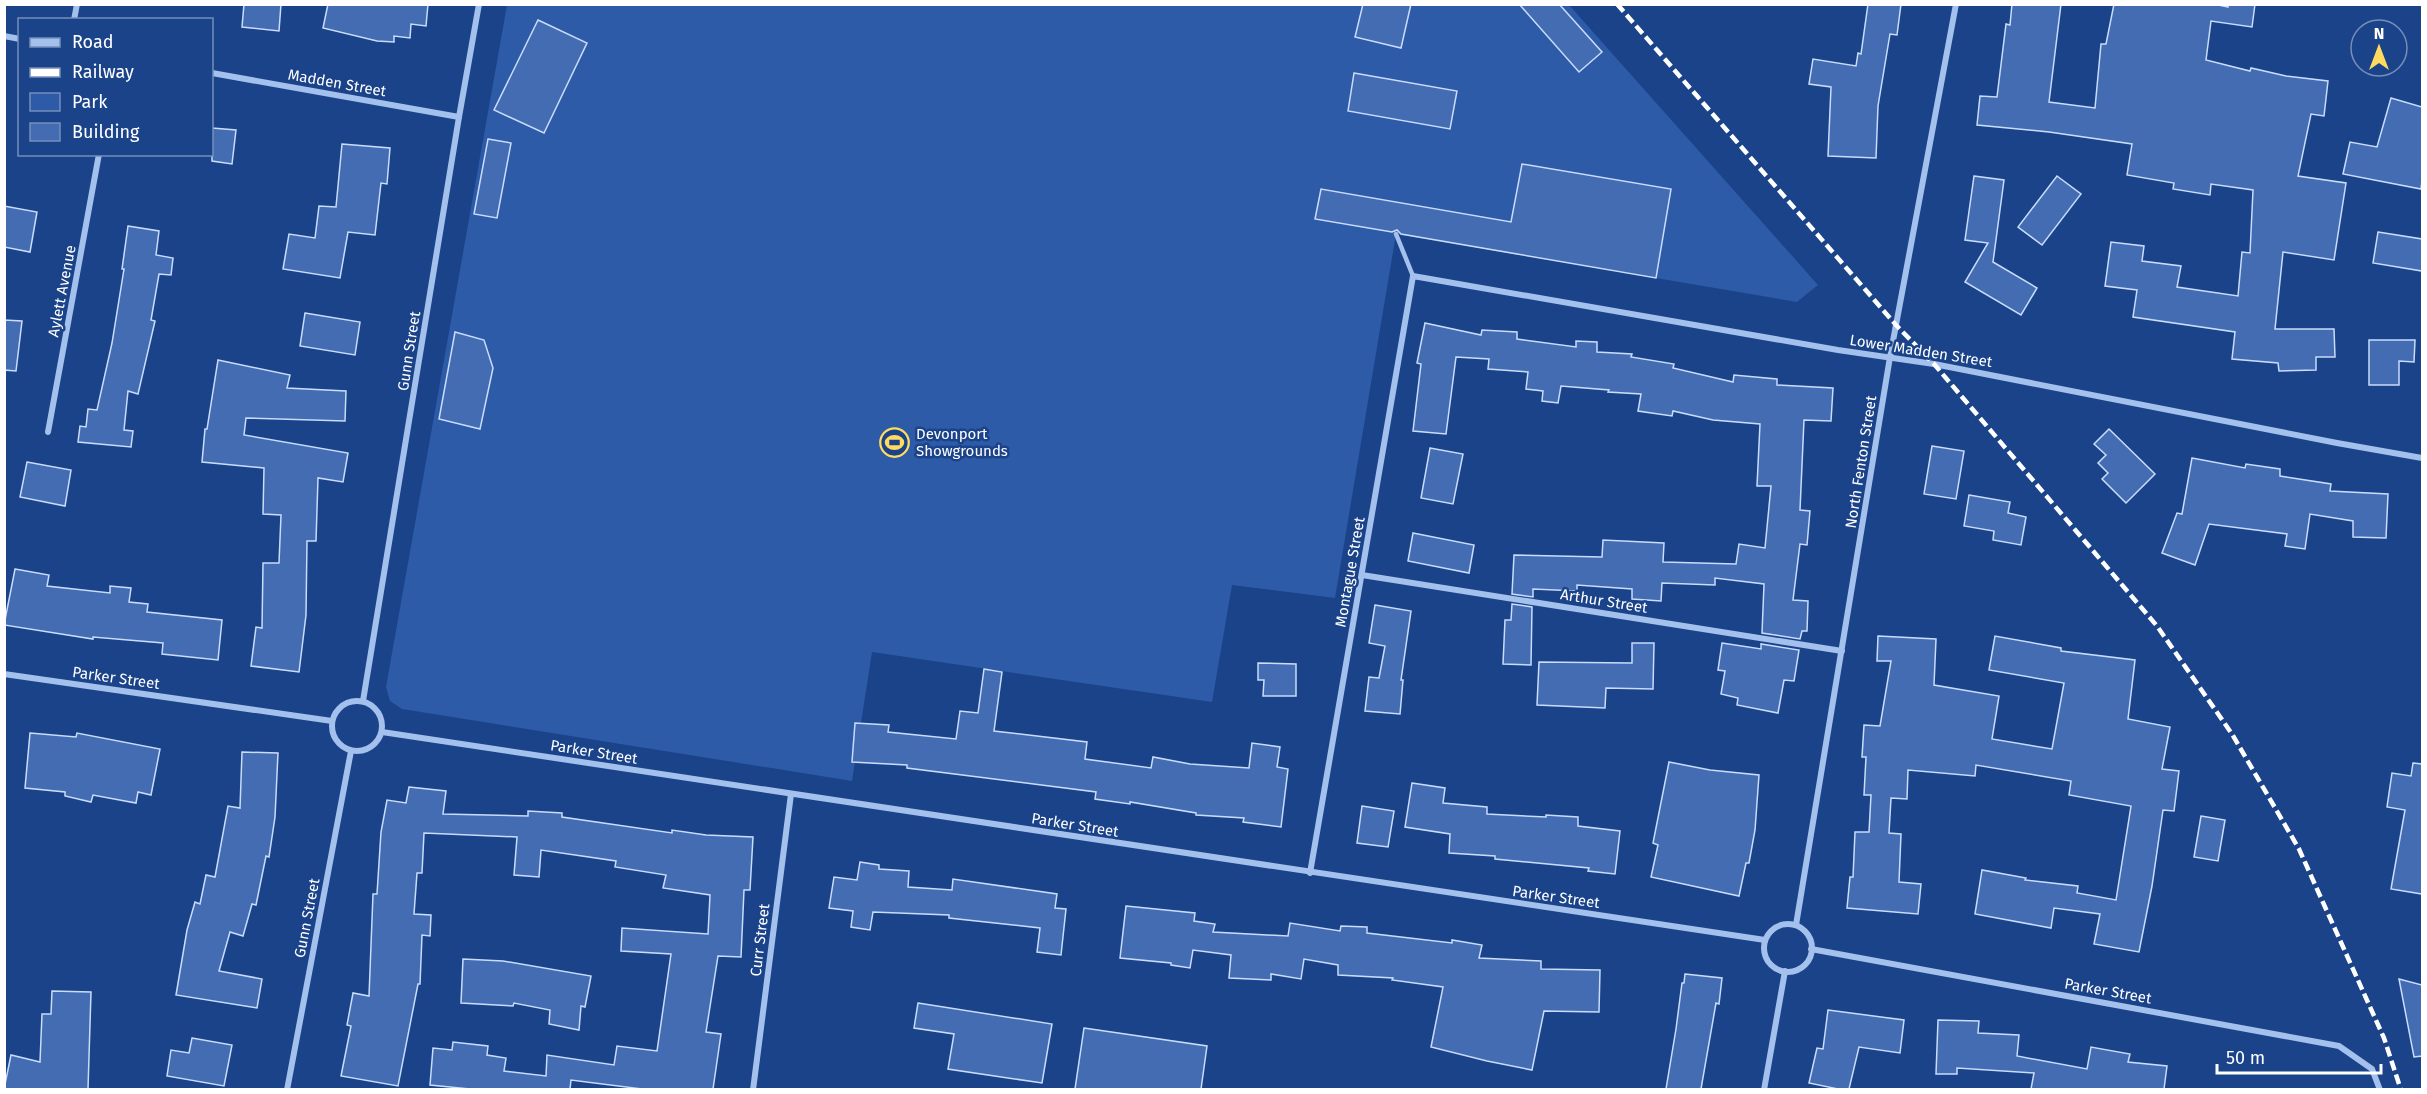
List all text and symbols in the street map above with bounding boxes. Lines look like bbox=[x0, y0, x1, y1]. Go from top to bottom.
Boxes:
legend bbox=[18, 18, 213, 156]
north arrow bbox=[2349, 18, 2409, 78]
text: N bbox=[2374, 24, 2384, 43]
text: Road bbox=[72, 31, 114, 53]
text: Railway bbox=[72, 61, 134, 83]
street label: Madden Street bbox=[286, 66, 388, 101]
text: Park bbox=[72, 91, 108, 113]
text: Building bbox=[72, 121, 140, 143]
street label: Aylett Avenue bbox=[44, 244, 80, 338]
street label: Gunn Street bbox=[394, 309, 424, 392]
street label: Lower Madden Street bbox=[1848, 331, 1994, 371]
street label: North Fenton Street bbox=[1842, 394, 1880, 530]
place label: Devonport Showgrounds bbox=[916, 425, 1008, 460]
sports icon: Devonport Showgrounds bbox=[879, 427, 911, 459]
street label: Montague Street bbox=[1331, 515, 1369, 629]
street label: Arthur Street bbox=[1559, 585, 1649, 617]
street label: Parker Street bbox=[71, 663, 161, 693]
street label: Parker Street bbox=[549, 736, 639, 768]
street label: Parker Street bbox=[1030, 809, 1120, 841]
street label: Gunn Street bbox=[290, 876, 324, 959]
street label: Parker Street bbox=[1511, 882, 1601, 912]
street label: Curr Street bbox=[747, 902, 773, 977]
street label: Parker Street bbox=[2063, 974, 2153, 1008]
scale bar bbox=[2217, 1037, 2380, 1075]
text: 50 m bbox=[2226, 1047, 2265, 1069]

